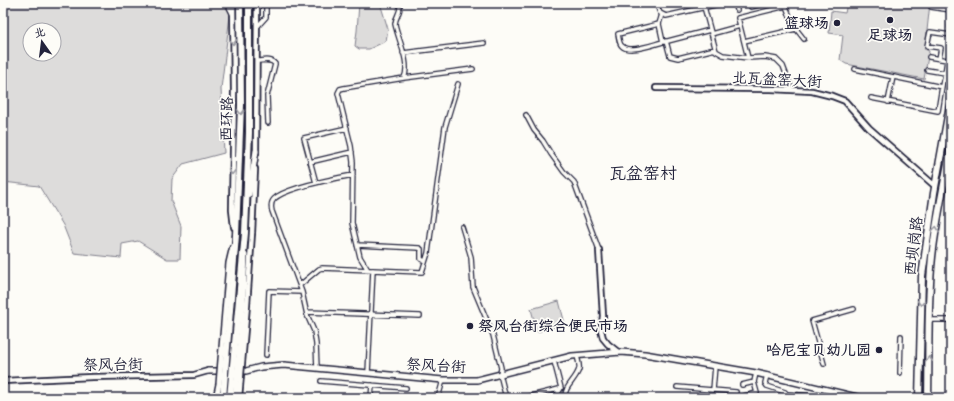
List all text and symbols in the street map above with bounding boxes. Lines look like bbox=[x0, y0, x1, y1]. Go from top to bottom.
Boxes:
place label: 篮球场 bbox=[784, 13, 829, 34]
marker: 足球场 bbox=[885, 15, 895, 25]
marker: 篮球场 bbox=[832, 18, 842, 28]
north arrow bbox=[22, 22, 62, 62]
text: 北 bbox=[33, 24, 47, 41]
place label: 足球场 bbox=[867, 25, 913, 46]
one-way arrow bbox=[229, 39, 237, 45]
street label: 北瓦盆窑大街 bbox=[732, 67, 822, 93]
street label: 西环路 bbox=[216, 96, 238, 142]
one-way arrow bbox=[237, 109, 245, 115]
district label: 瓦盆窑村 bbox=[609, 162, 677, 186]
one-way arrow bbox=[228, 169, 237, 175]
street label: 西坝岗路 bbox=[900, 215, 928, 277]
one-way arrow bbox=[931, 226, 940, 232]
one-way arrow bbox=[917, 300, 925, 306]
place label: 祭风台街综合便民市场 bbox=[478, 316, 628, 337]
marker: 祭风台街综合便民市场 bbox=[465, 321, 475, 331]
place label: 哈尼宝贝幼儿园 bbox=[766, 340, 871, 361]
marker: 哈尼宝贝幼儿园 bbox=[874, 345, 884, 355]
street label: 祭风台街 bbox=[83, 354, 143, 376]
street label: 祭风台街 bbox=[405, 354, 467, 378]
one-way arrow bbox=[925, 356, 933, 362]

